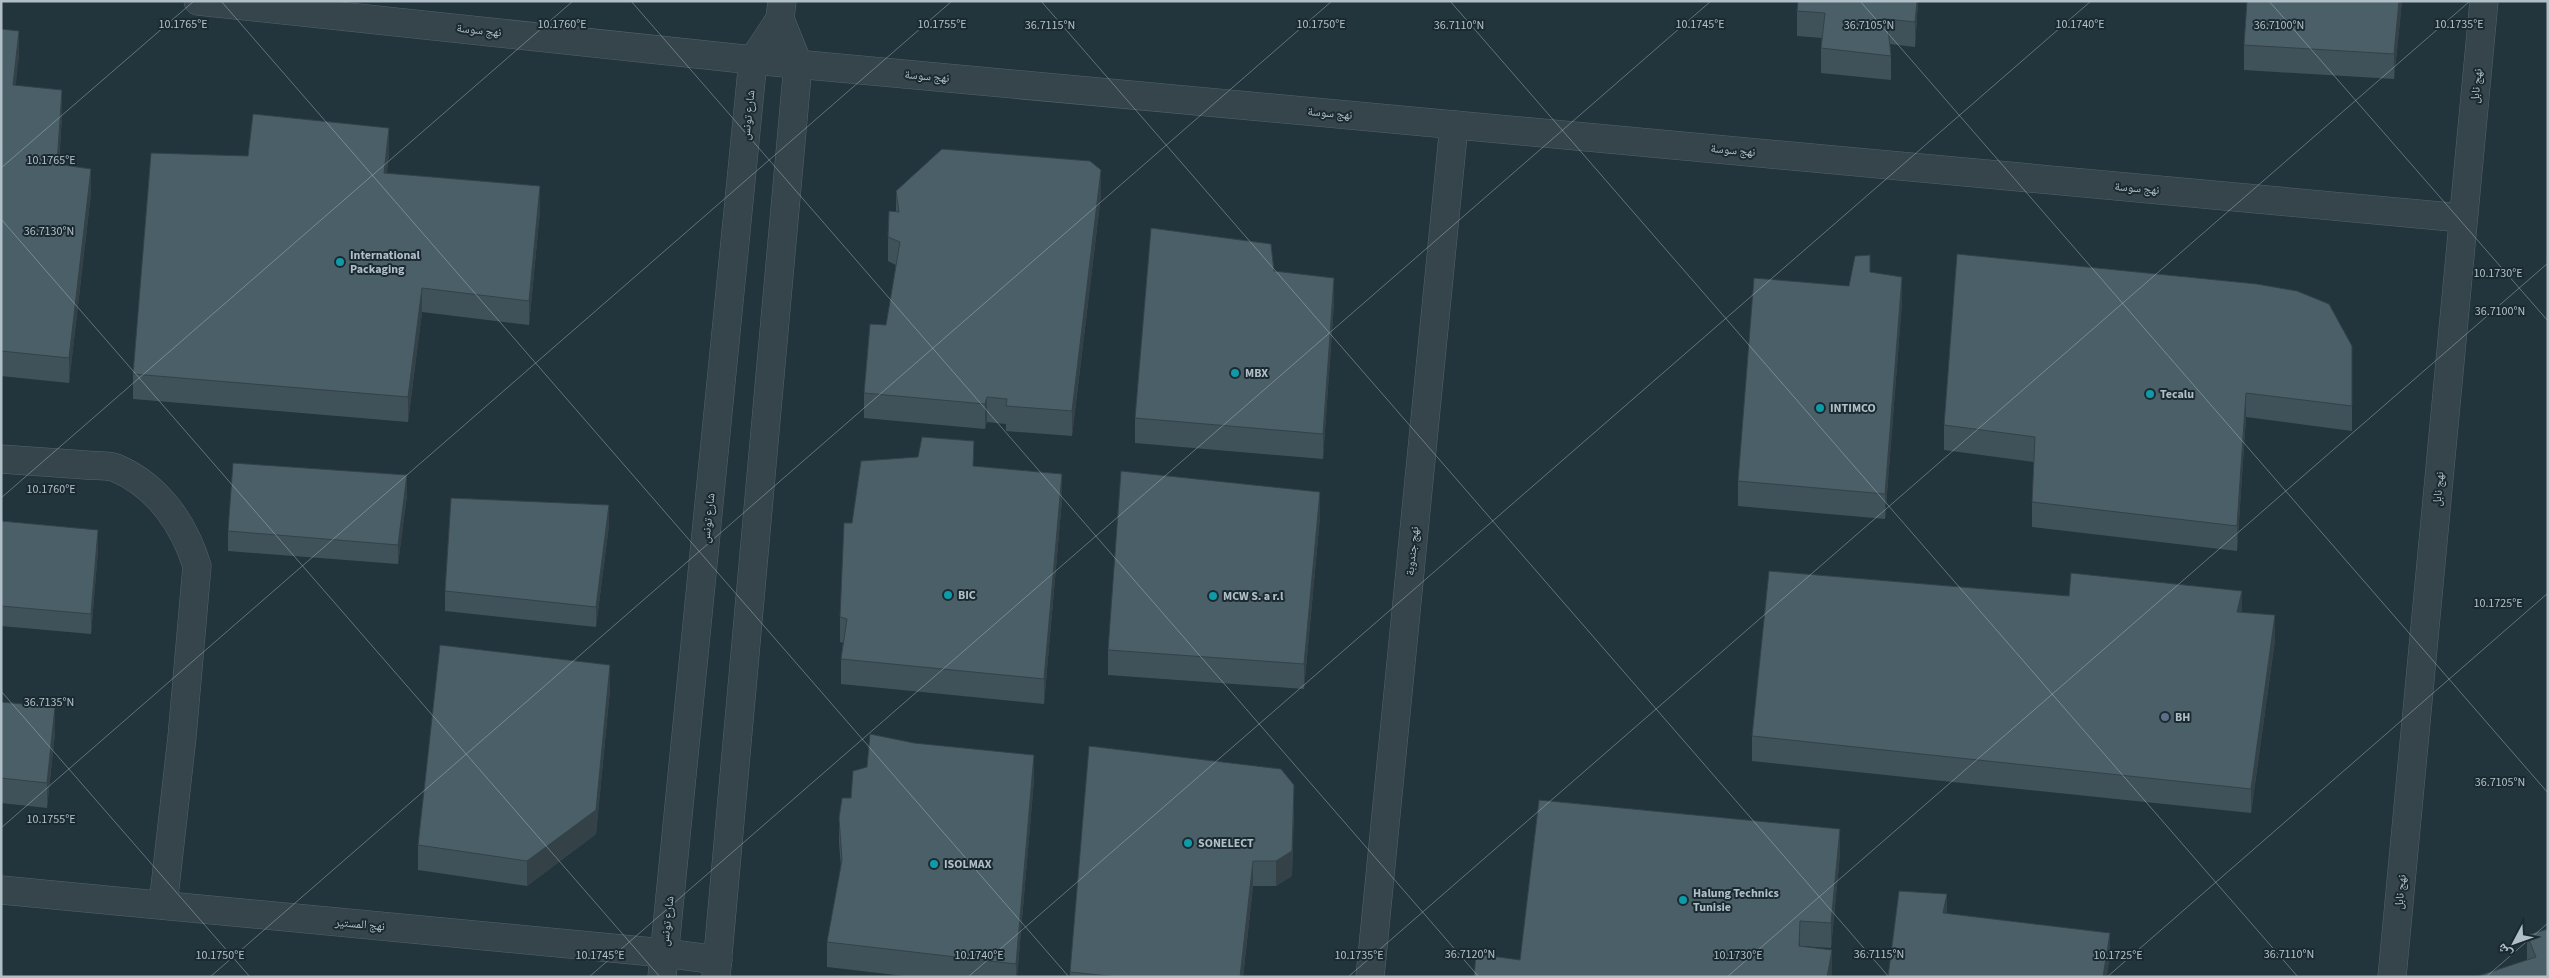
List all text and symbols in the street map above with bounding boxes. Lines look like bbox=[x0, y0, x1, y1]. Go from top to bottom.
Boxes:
text: 10.1765°E bbox=[158, 16, 208, 33]
text: 10.1760°E bbox=[537, 16, 587, 33]
text: 10.1755°E bbox=[917, 16, 967, 33]
text: 10.1750°E bbox=[1296, 16, 1346, 33]
text: 10.1745°E bbox=[1675, 16, 1725, 33]
text: 10.1740°E bbox=[2055, 16, 2105, 33]
text: 10.1735°E bbox=[2434, 16, 2484, 33]
text: 36.7115°N bbox=[1025, 17, 1075, 34]
text: 36.7110°N bbox=[1434, 17, 1484, 34]
text: 36.7105°N bbox=[1844, 17, 1894, 34]
text: 36.7100°N bbox=[2254, 17, 2304, 34]
street label: نهج سوسة bbox=[456, 20, 502, 41]
street label: نهج سوسة bbox=[904, 66, 950, 87]
street label: نهج نابل bbox=[2466, 68, 2487, 104]
street label: شارع تونس bbox=[737, 89, 760, 141]
street label: نهج سوسة bbox=[1307, 103, 1353, 124]
street label: نهج سوسة bbox=[1710, 140, 1756, 161]
text: 10.1765°E bbox=[26, 152, 76, 169]
street label: نهج سوسة bbox=[2114, 178, 2160, 199]
text: 36.7130°N bbox=[24, 223, 74, 240]
place label: International Packaging bbox=[350, 247, 421, 278]
marker: International Packaging bbox=[334, 256, 346, 268]
text: 10.1730°E bbox=[2473, 265, 2523, 282]
text: 36.7100°N bbox=[2475, 303, 2525, 320]
place label: MBX bbox=[1245, 365, 1268, 382]
marker: MBX bbox=[1229, 367, 1241, 379]
place label: Tecalu bbox=[2160, 386, 2194, 403]
marker: Tecalu bbox=[2144, 388, 2156, 400]
place label: INTIMCO bbox=[1830, 400, 1876, 417]
marker: INTIMCO bbox=[1814, 402, 1826, 414]
street label: نهج نابل bbox=[2429, 471, 2448, 507]
text: 10.1760°E bbox=[26, 481, 76, 498]
street label: شارع تونس bbox=[697, 492, 720, 544]
street label: نهج جندوبة bbox=[1401, 526, 1424, 577]
place label: BIC bbox=[958, 587, 976, 604]
place label: MCW S. a r.l bbox=[1223, 588, 1284, 605]
marker: BIC bbox=[942, 589, 954, 601]
marker: MCW S. a r.l bbox=[1207, 590, 1219, 602]
text: 10.1725°E bbox=[2473, 595, 2523, 612]
text: 36.7135°N bbox=[24, 694, 74, 711]
place label: BH bbox=[2175, 709, 2190, 726]
marker: BH bbox=[2159, 711, 2171, 723]
text: 36.7105°N bbox=[2475, 774, 2525, 791]
text: 10.1755°E bbox=[26, 811, 76, 828]
place label: SONELECT bbox=[1198, 835, 1254, 852]
marker: SONELECT bbox=[1182, 837, 1194, 849]
place label: ISOLMAX bbox=[944, 856, 992, 873]
marker: ISOLMAX bbox=[928, 858, 940, 870]
street label: نهج نابل bbox=[2390, 874, 2411, 910]
place label: Halung Technics Tunisie bbox=[1693, 885, 1779, 916]
marker: Halung Technics Tunisie bbox=[1677, 894, 1689, 906]
street label: شارع تونس bbox=[656, 895, 679, 947]
street label: نهج المستير bbox=[333, 914, 386, 935]
north arrow bbox=[2489, 918, 2539, 968]
text: ش bbox=[2492, 939, 2517, 963]
text: 36.7120°N bbox=[1445, 946, 1495, 963]
text: 36.7115°N bbox=[1854, 946, 1904, 963]
text: 36.7110°N bbox=[2264, 946, 2314, 963]
text: 10.1750°E bbox=[195, 947, 245, 964]
text: 10.1745°E bbox=[575, 947, 625, 964]
text: 10.1740°E bbox=[954, 947, 1004, 964]
text: 10.1735°E bbox=[1334, 947, 1384, 964]
text: 10.1730°E bbox=[1713, 947, 1763, 964]
text: 10.1725°E bbox=[2093, 947, 2143, 964]

